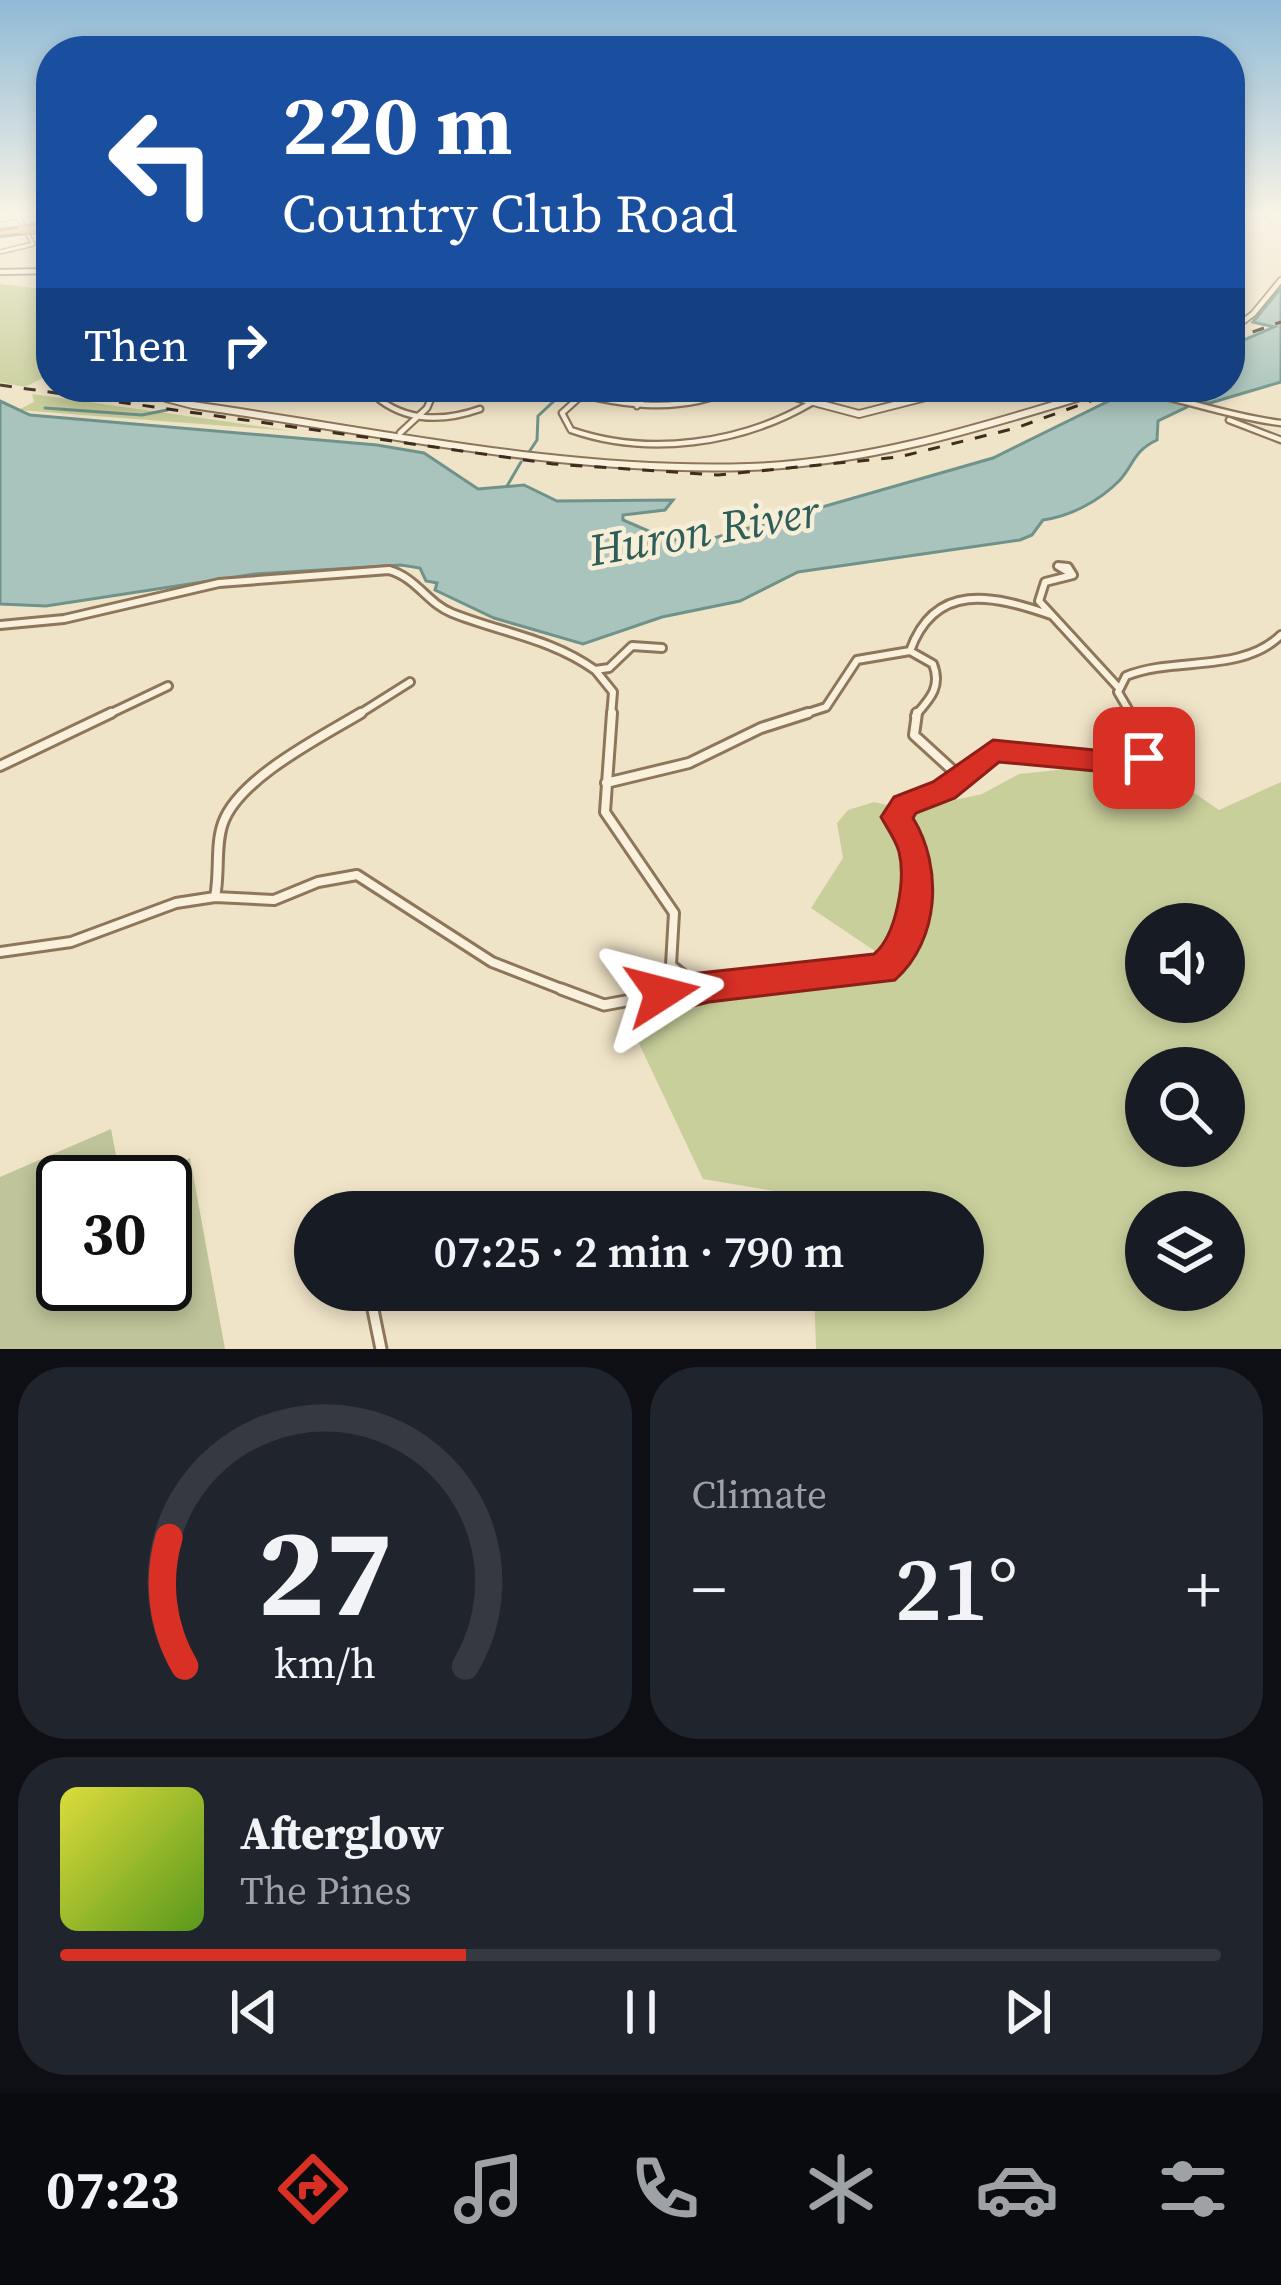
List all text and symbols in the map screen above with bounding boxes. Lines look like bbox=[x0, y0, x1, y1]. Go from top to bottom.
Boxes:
text: 220 m bbox=[282, 67, 513, 182]
icon: left bbox=[84, 84, 240, 240]
text: Country Club Road bbox=[282, 176, 738, 250]
icon: right bbox=[212, 312, 278, 378]
text: Then bbox=[84, 314, 188, 376]
water label: Huron River bbox=[583, 479, 825, 581]
pin bbox=[1093, 707, 1195, 809]
icon: arrive bbox=[1111, 725, 1177, 791]
map controls bbox=[1125, 903, 1245, 1311]
button: sound bbox=[1125, 903, 1245, 1023]
position arrow bbox=[599, 930, 725, 1056]
button: search bbox=[1125, 1047, 1245, 1167]
speed limit sign: 30 bbox=[36, 1155, 192, 1311]
button: layers bbox=[1125, 1191, 1245, 1311]
text: 07:25 · 2 min · 790 m bbox=[434, 1220, 844, 1282]
text: Climate bbox=[692, 1468, 827, 1521]
text: 27 bbox=[257, 1486, 392, 1657]
text: 21° bbox=[895, 1527, 1018, 1650]
text: − bbox=[692, 1544, 726, 1634]
text: + bbox=[1186, 1544, 1221, 1634]
text: km/h bbox=[274, 1634, 376, 1692]
text: Afterglow bbox=[240, 1802, 444, 1864]
text: The Pines bbox=[240, 1864, 411, 1917]
icon: previous bbox=[221, 1979, 287, 2045]
icon: pause bbox=[608, 1979, 674, 2045]
icon: next bbox=[995, 1979, 1061, 2045]
icon: directions bbox=[271, 2147, 355, 2231]
icon: music bbox=[447, 2147, 531, 2231]
icon: phone bbox=[623, 2147, 707, 2231]
icon: climate bbox=[799, 2147, 883, 2231]
icon: car bbox=[975, 2147, 1059, 2231]
icon: filters bbox=[1151, 2147, 1235, 2231]
text: 07:23 bbox=[46, 2152, 179, 2226]

